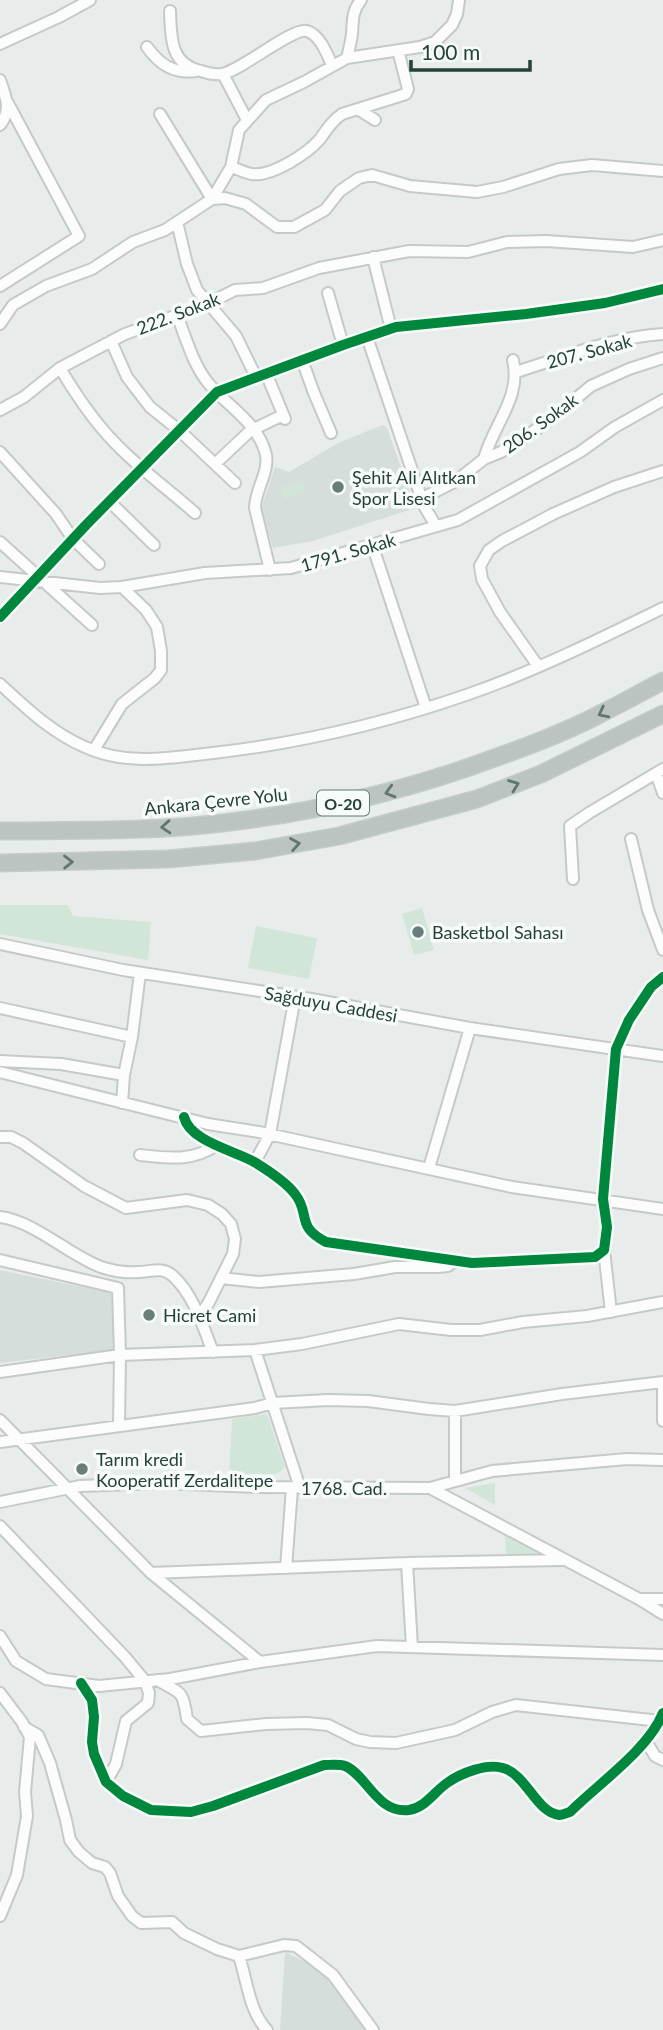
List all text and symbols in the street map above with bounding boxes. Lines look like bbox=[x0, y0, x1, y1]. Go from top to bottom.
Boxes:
scale bar bbox=[411, 28, 530, 72]
text: 100 m bbox=[421, 39, 480, 64]
street label: 222. Sokak bbox=[133, 287, 224, 339]
street label: 207. Sokak bbox=[544, 329, 635, 373]
street label: 206. Sokak bbox=[498, 388, 582, 458]
place label: Şehit Ali Alıtkan Spor Lisesi bbox=[352, 466, 476, 509]
marker: Şehit Ali Alıtkan Spor Lisesi bbox=[330, 479, 346, 495]
street label: 1791. Sokak bbox=[298, 528, 399, 576]
one-way arrow bbox=[598, 704, 610, 718]
one-way arrow bbox=[507, 779, 519, 793]
street label: Ankara Çevre Yolu bbox=[143, 783, 289, 819]
one-way arrow bbox=[384, 784, 396, 799]
road number: O-20 bbox=[317, 790, 369, 816]
one-way arrow bbox=[160, 819, 171, 834]
one-way arrow bbox=[289, 837, 301, 852]
one-way arrow bbox=[63, 854, 74, 870]
place label: Basketbol Sahası bbox=[432, 921, 564, 943]
marker: Basketbol Sahası bbox=[410, 924, 426, 940]
street label: Sağduyu Caddesi bbox=[263, 981, 399, 1027]
place label: Hicret Cami bbox=[163, 1304, 256, 1326]
marker: Hicret Cami bbox=[141, 1307, 157, 1323]
place label: Tarım kredi Kooperatif Zerdalitepe bbox=[96, 1448, 273, 1491]
marker: Tarım kredi Kooperatif Zerdalitepe bbox=[74, 1461, 90, 1477]
street label: 1768. Cad. bbox=[301, 1477, 387, 1499]

